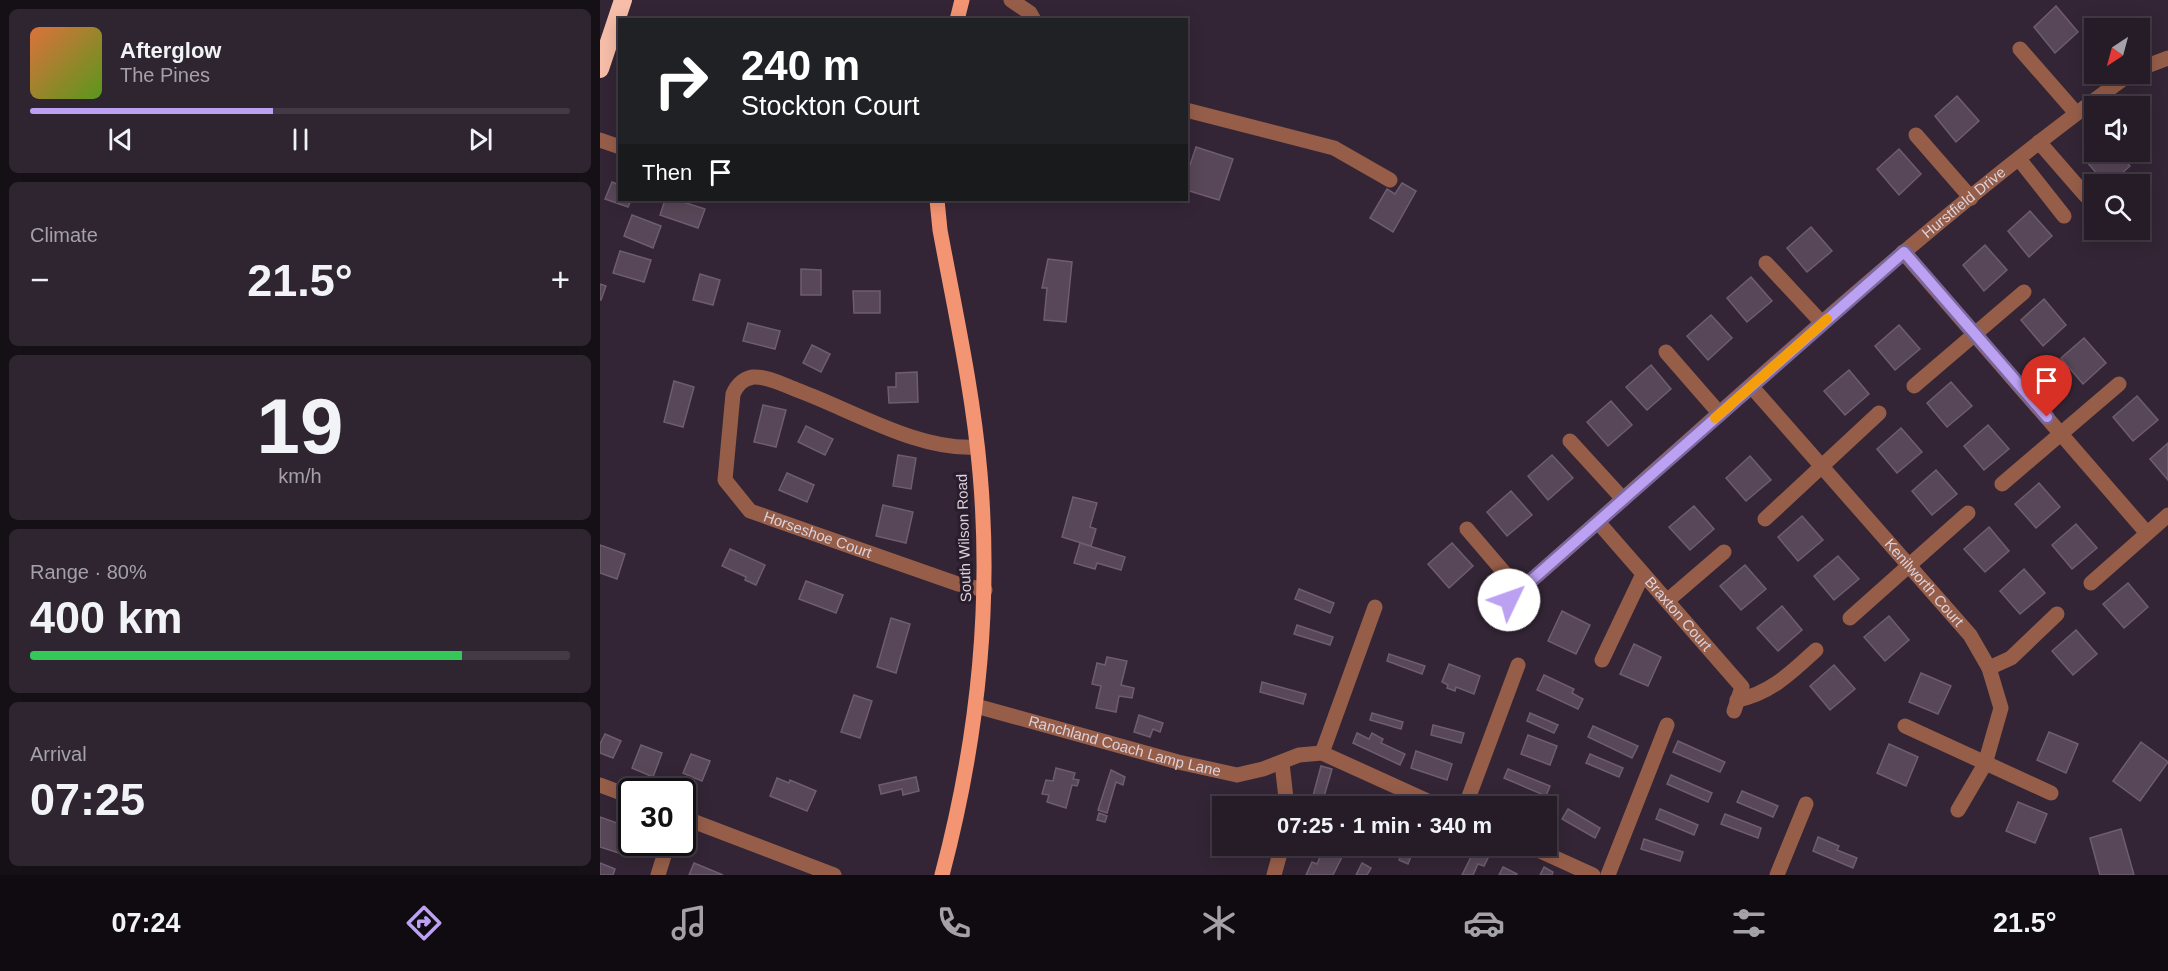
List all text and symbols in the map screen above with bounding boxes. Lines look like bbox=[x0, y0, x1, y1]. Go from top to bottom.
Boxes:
north arrow bbox=[2084, 18, 2150, 84]
map controls bbox=[2084, 18, 2150, 240]
text: Afterglow bbox=[120, 38, 221, 63]
icon: right bbox=[642, 42, 720, 120]
text: 240 m bbox=[741, 42, 860, 89]
text: The Pines bbox=[120, 64, 210, 86]
text: Stockton Court bbox=[741, 91, 920, 121]
button: sound bbox=[2084, 96, 2150, 162]
icon: previous bbox=[104, 123, 137, 156]
icon: pause bbox=[284, 123, 317, 156]
icon: next bbox=[464, 123, 497, 156]
icon: arrive bbox=[704, 156, 737, 189]
text: Then bbox=[642, 160, 692, 185]
street label: Hurstfield Drive bbox=[1918, 163, 2009, 241]
button: search bbox=[2084, 174, 2150, 240]
text: Climate bbox=[30, 224, 98, 246]
text: 21.5° bbox=[247, 255, 353, 306]
text: − bbox=[30, 261, 49, 298]
text: + bbox=[551, 261, 570, 298]
pin bbox=[2021, 355, 2072, 417]
icon: arrive bbox=[2030, 364, 2063, 397]
text: 19 bbox=[257, 382, 343, 470]
text: km/h bbox=[278, 465, 322, 487]
street label: South Wilson Road bbox=[953, 474, 974, 602]
street label: Horseshoe Court bbox=[761, 507, 875, 561]
street label: Kenilworth Court bbox=[1881, 535, 1968, 630]
text: Range · 80% bbox=[30, 561, 147, 583]
position arrow bbox=[1477, 568, 1541, 632]
street label: Braxton Court bbox=[1642, 573, 1716, 655]
text: 400 km bbox=[30, 592, 183, 643]
street label: Ranchland Coach Lamp Lane bbox=[1027, 712, 1223, 779]
text: Arrival bbox=[30, 743, 87, 765]
text: 07:25 bbox=[30, 774, 145, 825]
speed limit sign: 30 bbox=[618, 778, 696, 856]
text: 07:25 · 1 min · 340 m bbox=[1277, 813, 1492, 838]
icon: directions bbox=[403, 902, 445, 944]
icon: music bbox=[668, 902, 710, 944]
icon: phone bbox=[933, 902, 975, 944]
icon: climate bbox=[1198, 902, 1240, 944]
icon: car bbox=[1463, 902, 1505, 944]
icon: filters bbox=[1728, 902, 1770, 944]
text: 07:24 bbox=[111, 908, 181, 938]
text: 21.5° bbox=[1993, 908, 2056, 938]

